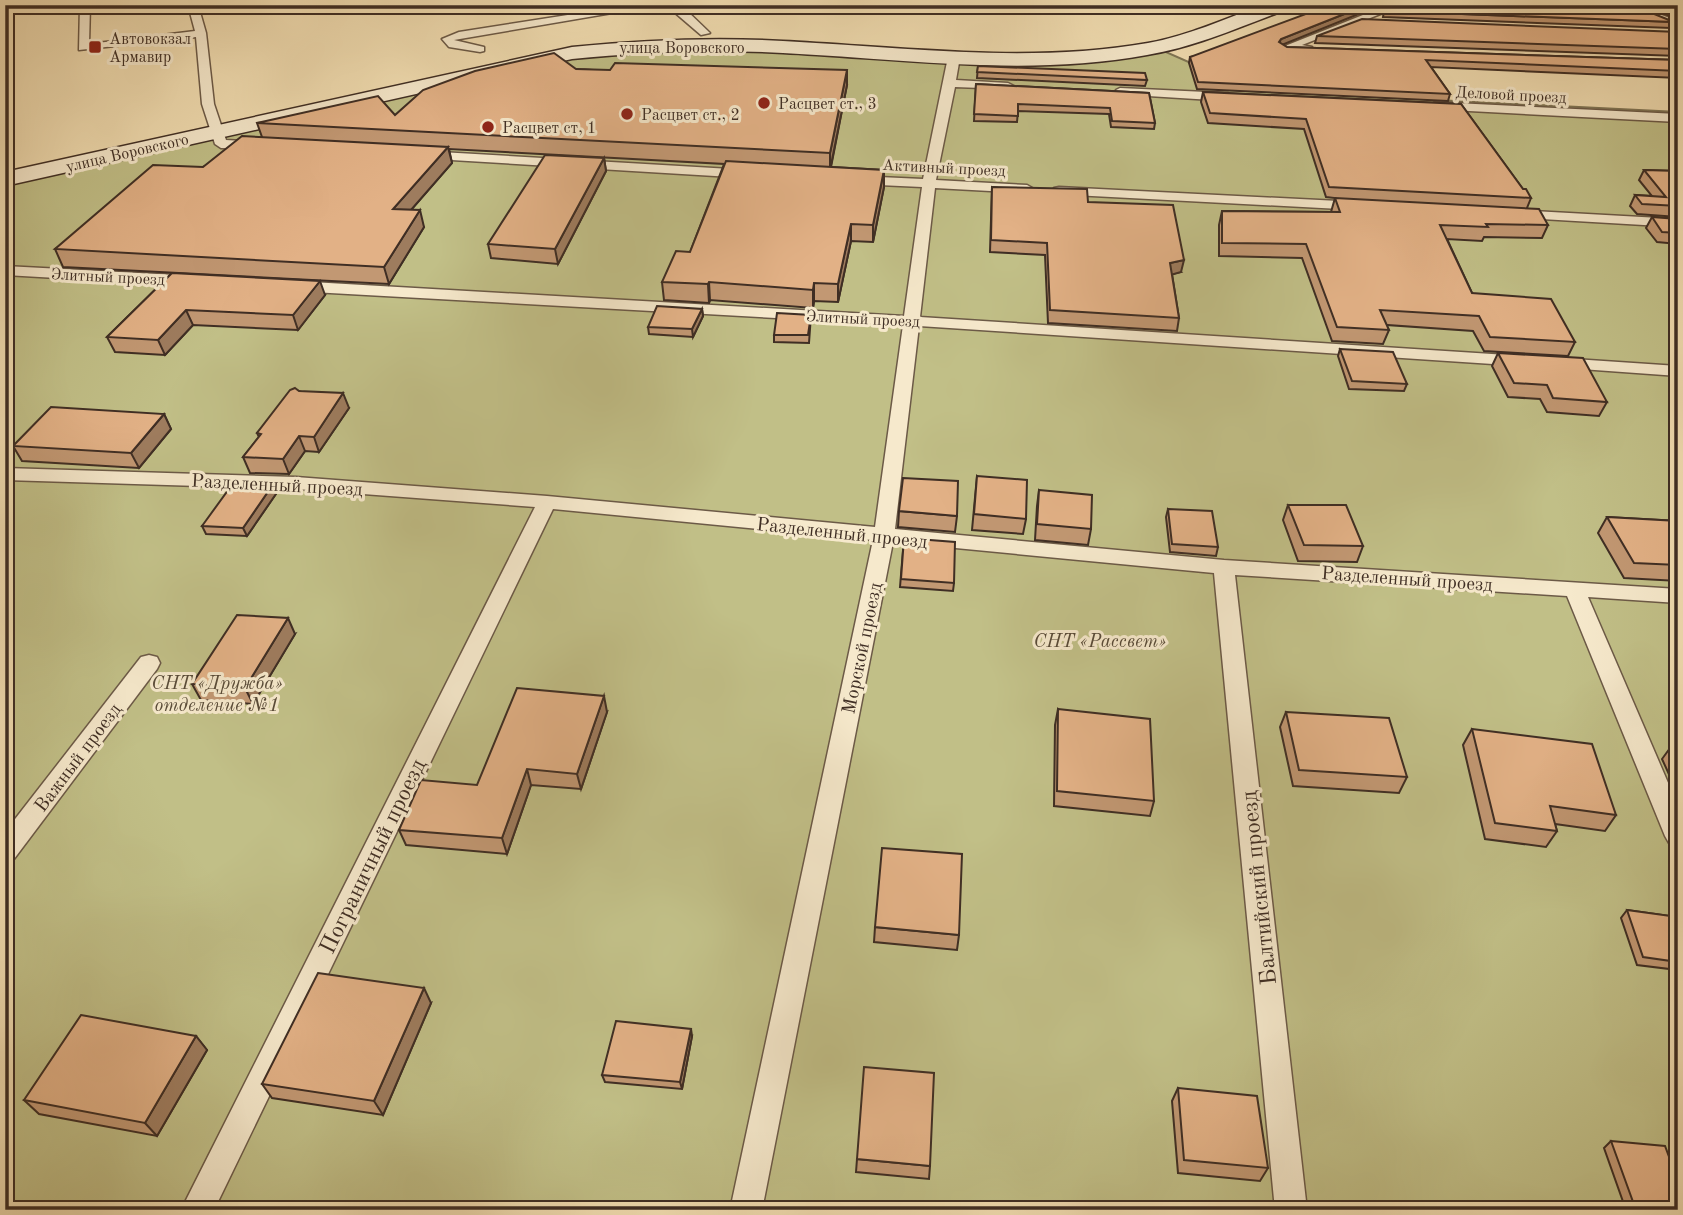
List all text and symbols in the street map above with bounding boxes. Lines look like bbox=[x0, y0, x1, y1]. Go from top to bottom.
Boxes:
place label: Автовокзал Армавир bbox=[109, 32, 191, 66]
marker: Автовокзал Армавир bbox=[87, 39, 103, 55]
street label: улица Воровского bbox=[619, 41, 745, 57]
street label: Деловой проезд bbox=[1455, 85, 1567, 107]
marker: Расцвет ст., 3 bbox=[756, 95, 772, 111]
place label: Расцвет ст., 3 bbox=[778, 97, 877, 113]
marker: Расцвет ст., 2 bbox=[619, 106, 635, 122]
place label: Расцвет ст., 2 bbox=[641, 108, 740, 124]
marker: Расцвет ст, 1 bbox=[480, 119, 496, 135]
place label: Расцвет ст, 1 bbox=[502, 121, 596, 137]
street label: улица Воровского bbox=[65, 132, 190, 176]
street label: Активный проезд bbox=[882, 158, 1006, 180]
street label: Элитный проезд bbox=[51, 267, 165, 289]
street label: Элитный проезд bbox=[806, 309, 920, 331]
street label: Разделенный проезд bbox=[191, 473, 364, 501]
street label: Разделенный проезд bbox=[755, 516, 929, 553]
street label: Разделенный проезд bbox=[1320, 565, 1494, 596]
street label: Морской проезд bbox=[840, 580, 887, 716]
park label: СНТ «Рассвет» bbox=[1033, 633, 1167, 652]
park label: СНТ «Дружба» отделение №1 bbox=[151, 674, 283, 716]
street label: Важный проезд bbox=[32, 700, 126, 816]
street label: Пограничный проезд bbox=[316, 755, 431, 958]
street label: Балтийский проезд bbox=[1238, 789, 1281, 986]

